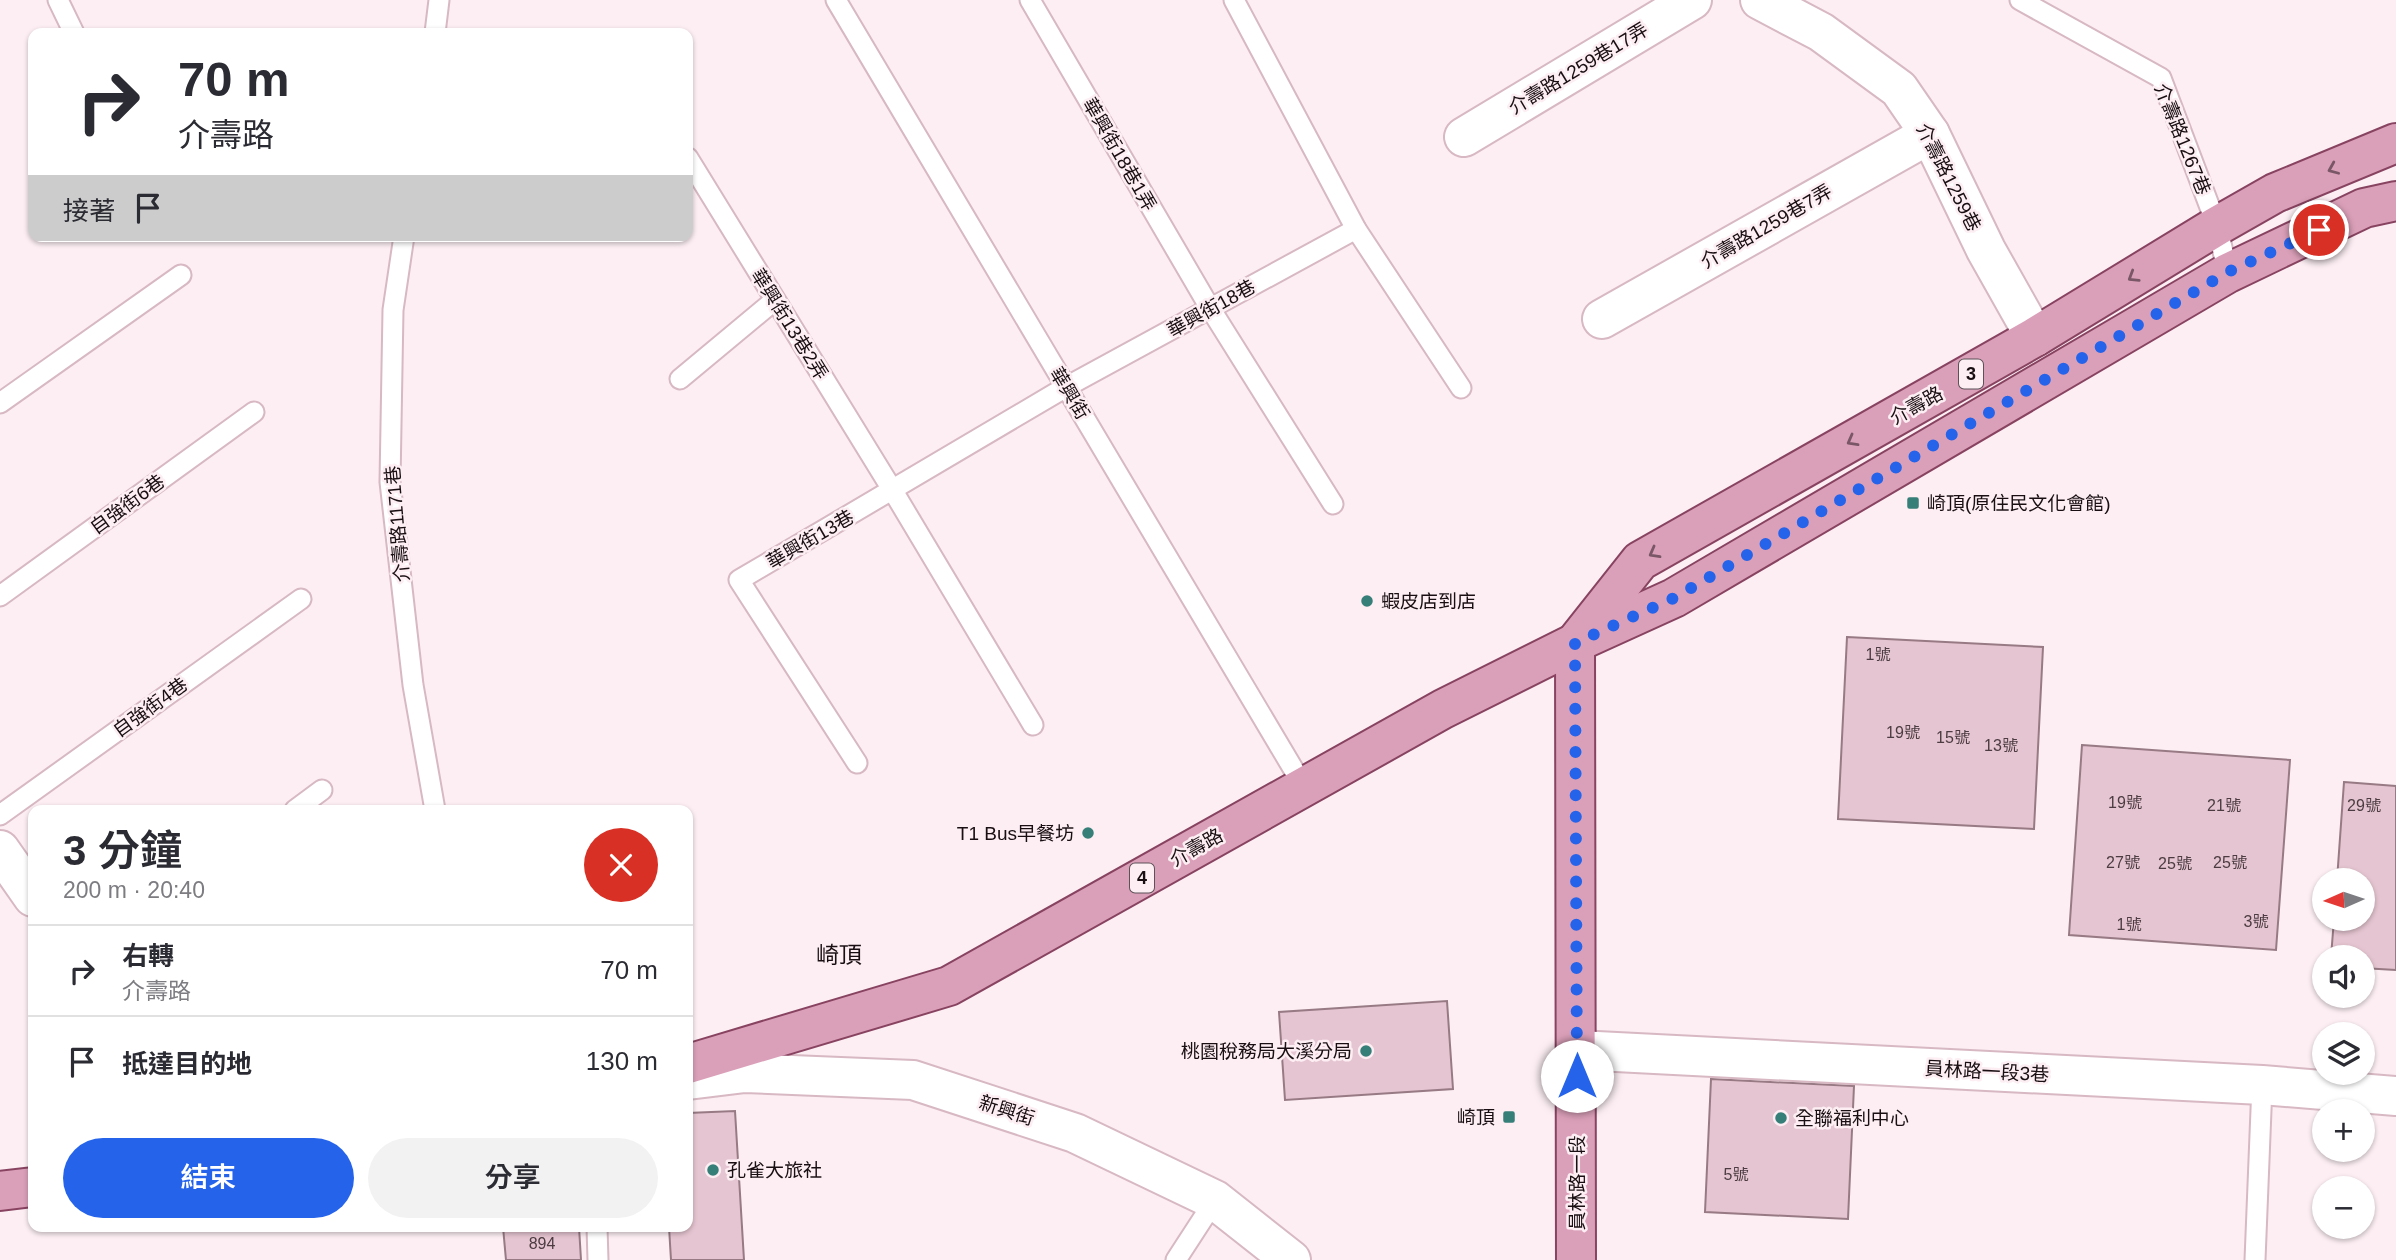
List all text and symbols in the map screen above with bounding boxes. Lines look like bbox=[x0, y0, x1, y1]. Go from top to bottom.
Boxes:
street label: 介壽路1259巷17弄 bbox=[1505, 19, 1652, 118]
text: 70 m bbox=[178, 52, 290, 106]
icon: right bbox=[63, 56, 154, 147]
street label: 介壽路1267巷 bbox=[2151, 80, 2214, 198]
street label: 華興街18巷1弄 bbox=[1079, 94, 1160, 214]
text: 介壽路 bbox=[178, 117, 274, 153]
street label: 介壽路1259巷 bbox=[1912, 120, 1985, 235]
one-way arrow bbox=[2328, 161, 2340, 175]
street label: 介壽路1259巷7弄 bbox=[1697, 180, 1836, 272]
icon: arrive bbox=[129, 189, 167, 227]
text: 接著 bbox=[63, 196, 115, 226]
pin bbox=[2289, 200, 2349, 260]
icon: arrive bbox=[2300, 211, 2338, 249]
street label: 華興街13巷2弄 bbox=[747, 265, 832, 384]
one-way arrow bbox=[2128, 269, 2141, 282]
street label: 華興街18巷 bbox=[1164, 276, 1259, 341]
road number: 3 bbox=[1959, 360, 1983, 388]
street label: 華興街 bbox=[1046, 363, 1093, 423]
street label: 介壽路 bbox=[1886, 382, 1946, 428]
one-way arrow bbox=[1847, 433, 1859, 446]
street label: 介壽路1171巷 bbox=[382, 465, 413, 583]
street label: 自強街6巷 bbox=[86, 470, 168, 538]
place label: 崎頂(原住民文化會館) bbox=[1927, 493, 2111, 514]
marker: 崎頂(原住民文化會館) bbox=[1905, 495, 1921, 511]
street label: 華興街13巷 bbox=[763, 506, 858, 573]
one-way arrow bbox=[1649, 545, 1661, 558]
place label: 蝦皮店到店 bbox=[1381, 591, 1476, 612]
marker: 蝦皮店到店 bbox=[1359, 593, 1375, 609]
house number: 1號 bbox=[1866, 646, 1890, 663]
street label: 自強街4巷 bbox=[109, 673, 191, 741]
house number: 19號 bbox=[1886, 724, 1920, 741]
house number: 15號 bbox=[1936, 729, 1970, 746]
house number: 13號 bbox=[1984, 737, 2018, 754]
house number: 19號 bbox=[2108, 794, 2142, 811]
house number: 21號 bbox=[2207, 797, 2241, 814]
house number: 29號 bbox=[2347, 797, 2381, 814]
place label: T1 Bus早餐坊 bbox=[957, 823, 1074, 844]
street label: 介壽路 bbox=[1166, 824, 1226, 870]
marker: T1 Bus早餐坊 bbox=[1080, 825, 1096, 841]
text: 3 分鐘 bbox=[63, 827, 182, 874]
button: close bbox=[584, 828, 658, 902]
house number: 27號 bbox=[2106, 854, 2140, 871]
house number: 25號 bbox=[2213, 854, 2247, 871]
house number: 25號 bbox=[2158, 855, 2192, 872]
road number: 4 bbox=[1130, 864, 1154, 892]
north arrow bbox=[2312, 868, 2375, 931]
map controls bbox=[2312, 868, 2375, 1239]
text: 200 m · 20:40 bbox=[63, 877, 205, 903]
house number: 3號 bbox=[2244, 913, 2268, 930]
house number: 1號 bbox=[2117, 916, 2141, 933]
text: 右轉 bbox=[122, 941, 174, 971]
district label: 崎頂 bbox=[816, 942, 862, 968]
button: sound bbox=[2312, 945, 2375, 1008]
icon: right bbox=[63, 952, 101, 990]
text: 70 m bbox=[600, 955, 658, 985]
text: 介壽路 bbox=[122, 978, 191, 1004]
button: layers bbox=[2312, 1022, 2375, 1085]
position arrow bbox=[1540, 1039, 1614, 1113]
place label: 桃園稅務局大溪分局 bbox=[1181, 1041, 1352, 1062]
icon: arrive bbox=[63, 1043, 101, 1081]
marker: 桃園稅務局大溪分局 bbox=[1358, 1043, 1374, 1059]
text: 130 m bbox=[586, 1046, 658, 1076]
text: 抵達目的地 bbox=[122, 1049, 252, 1079]
street label: 員林路一段3巷 bbox=[1924, 1058, 2050, 1085]
street label: 新興街 bbox=[976, 1092, 1037, 1129]
button: + bbox=[2312, 1099, 2375, 1162]
place label: 崎頂 bbox=[1457, 1107, 1495, 1128]
place label: 全聯福利中心 bbox=[1795, 1108, 1909, 1129]
marker: 崎頂 bbox=[1501, 1109, 1517, 1125]
marker: 全聯福利中心 bbox=[1773, 1110, 1789, 1126]
street label: 員林路一段 bbox=[1567, 1135, 1588, 1231]
button: 結束 bbox=[63, 1138, 354, 1218]
button: 分享 bbox=[368, 1138, 658, 1218]
place label: 孔雀大旅社 bbox=[727, 1160, 822, 1181]
marker: 孔雀大旅社 bbox=[705, 1162, 721, 1178]
house number: 5號 bbox=[1724, 1166, 1748, 1183]
button: − bbox=[2312, 1176, 2375, 1239]
house number: 894 bbox=[529, 1235, 555, 1252]

